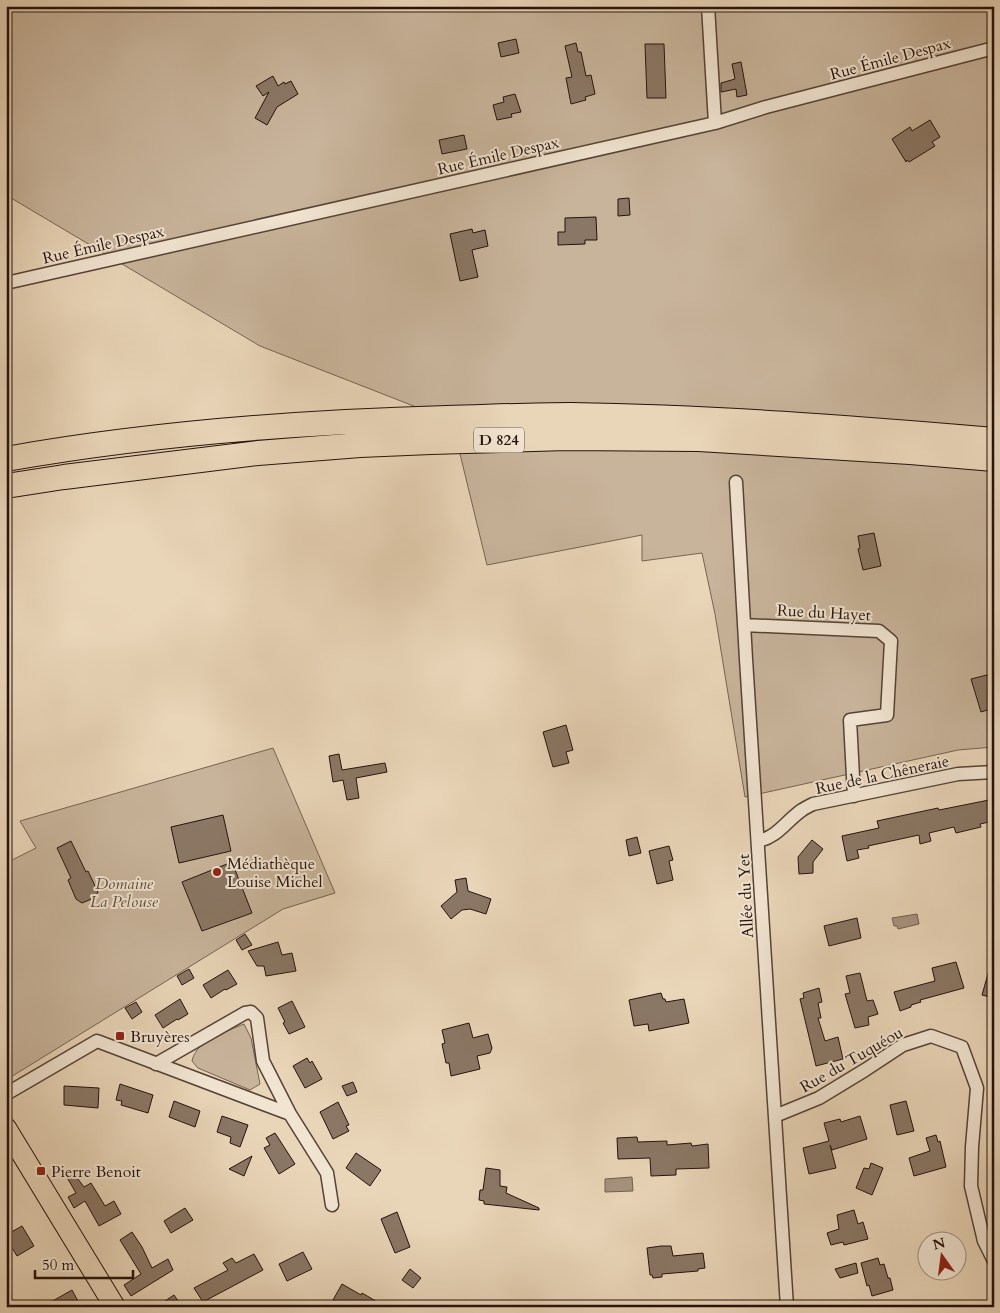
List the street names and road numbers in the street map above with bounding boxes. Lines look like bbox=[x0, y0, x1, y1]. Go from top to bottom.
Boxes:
street label: Rue Émile Despax bbox=[828, 32, 953, 86]
street label: Rue Émile Despax bbox=[435, 131, 561, 181]
street label: Rue Émile Despax bbox=[40, 220, 166, 270]
road number: D 824 bbox=[474, 428, 524, 452]
street label: Rue du Hayet bbox=[776, 600, 872, 626]
street label: Rue de la Chêneraie bbox=[813, 750, 951, 800]
street label: Allée du Yet bbox=[733, 853, 759, 939]
street label: Rue du Tuquéou bbox=[796, 1021, 907, 1098]

